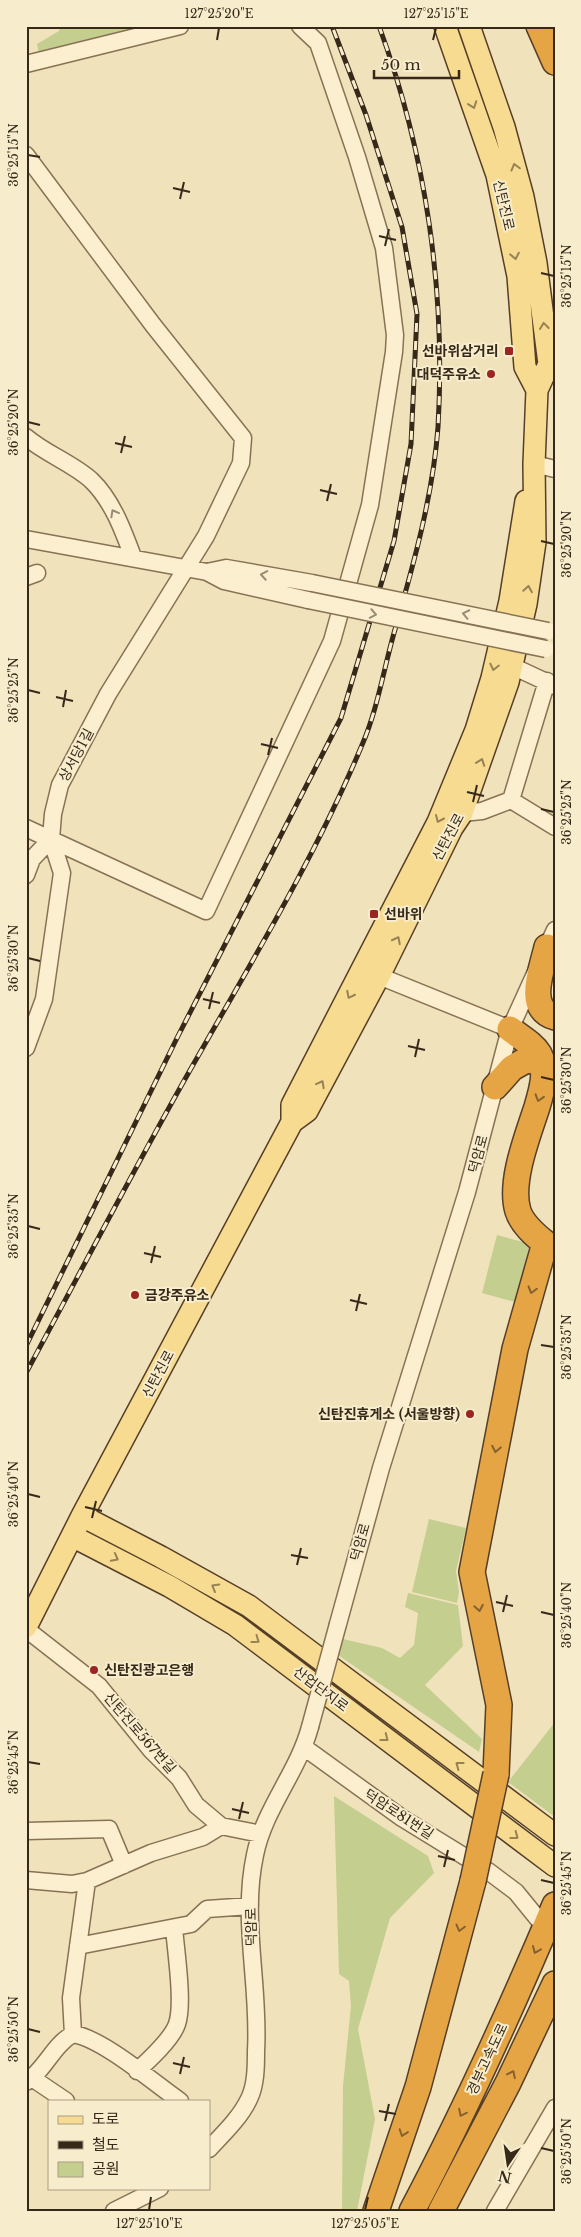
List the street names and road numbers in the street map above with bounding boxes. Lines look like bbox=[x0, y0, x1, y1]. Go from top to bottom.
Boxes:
street label: 신탄진로 bbox=[489, 178, 519, 232]
street label: 상서당1길 bbox=[54, 725, 98, 785]
street label: 신탄진로 bbox=[428, 810, 468, 864]
street label: 덕암로 bbox=[464, 1133, 492, 1175]
street label: 신탄진로 bbox=[138, 1347, 178, 1401]
street label: 덕암로 bbox=[346, 1521, 374, 1563]
street label: 산업단지로 bbox=[290, 1662, 352, 1716]
street label: 신탄진로567번길 bbox=[100, 1689, 180, 1777]
street label: 덕암로81번길 bbox=[361, 1785, 437, 1843]
street label: 덕암로 bbox=[242, 1907, 260, 1946]
street label: 경부고속도로 bbox=[463, 2020, 512, 2098]

